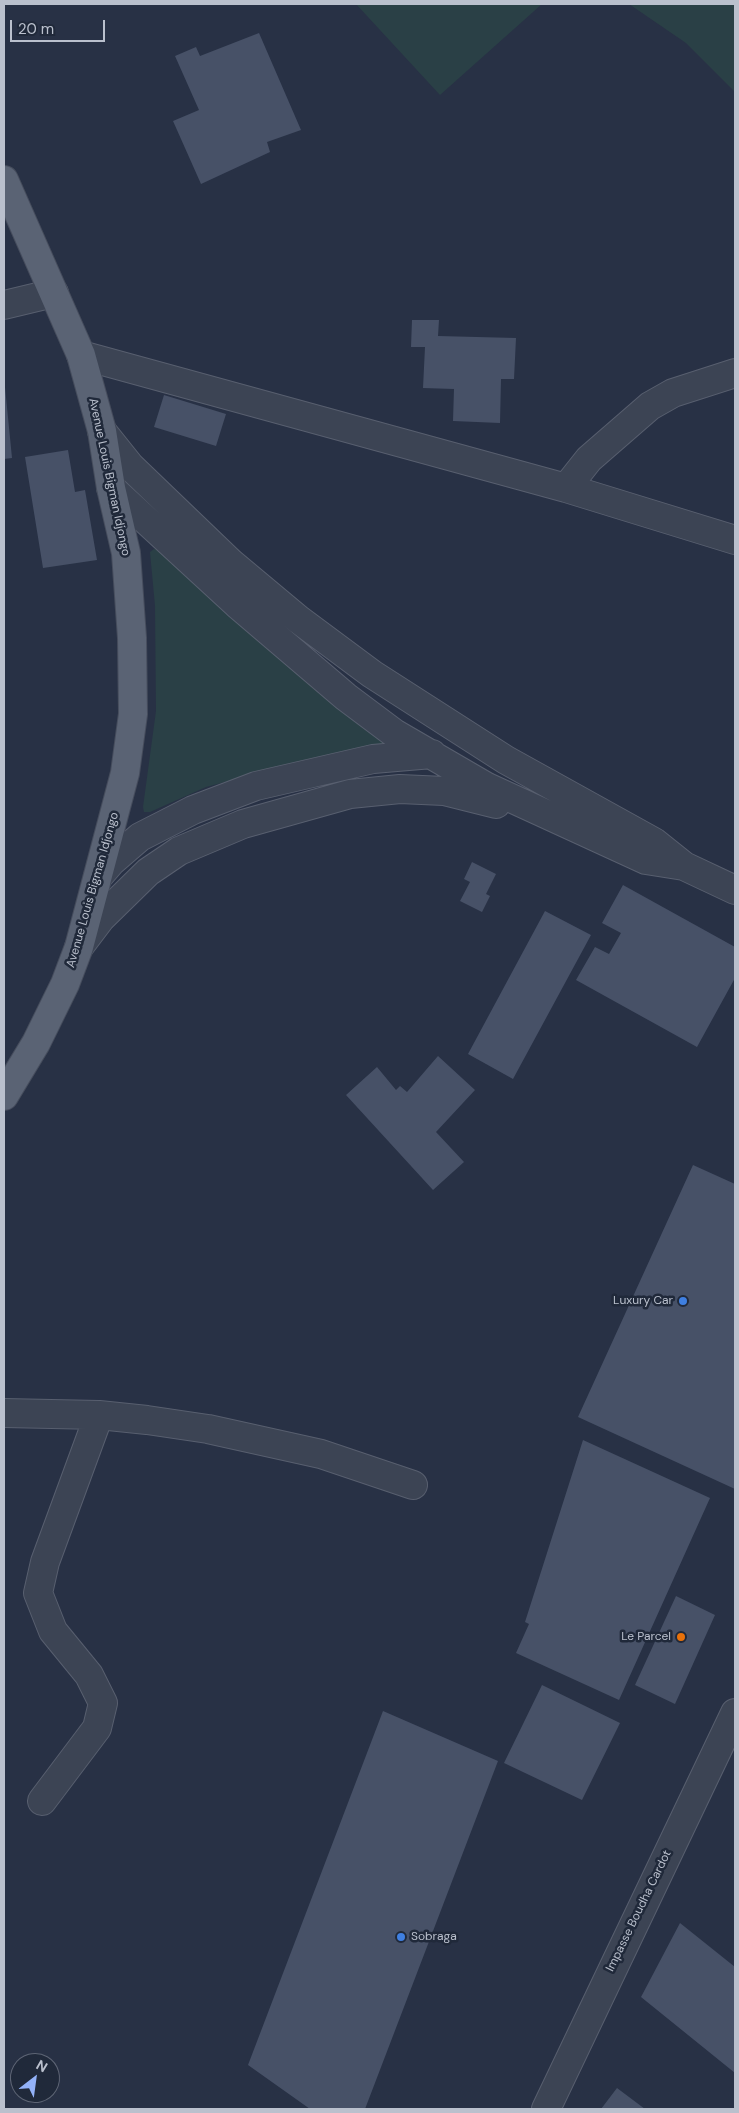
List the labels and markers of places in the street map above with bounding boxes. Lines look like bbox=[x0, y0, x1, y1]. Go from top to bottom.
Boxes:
place label: Luxury Car bbox=[613, 1294, 673, 1308]
marker: Luxury Car bbox=[677, 1295, 689, 1307]
place label: Le Parcel bbox=[621, 1630, 671, 1644]
marker: Le Parcel bbox=[675, 1631, 687, 1643]
place label: Sobraga bbox=[411, 1930, 457, 1944]
marker: Sobraga bbox=[395, 1931, 407, 1943]

